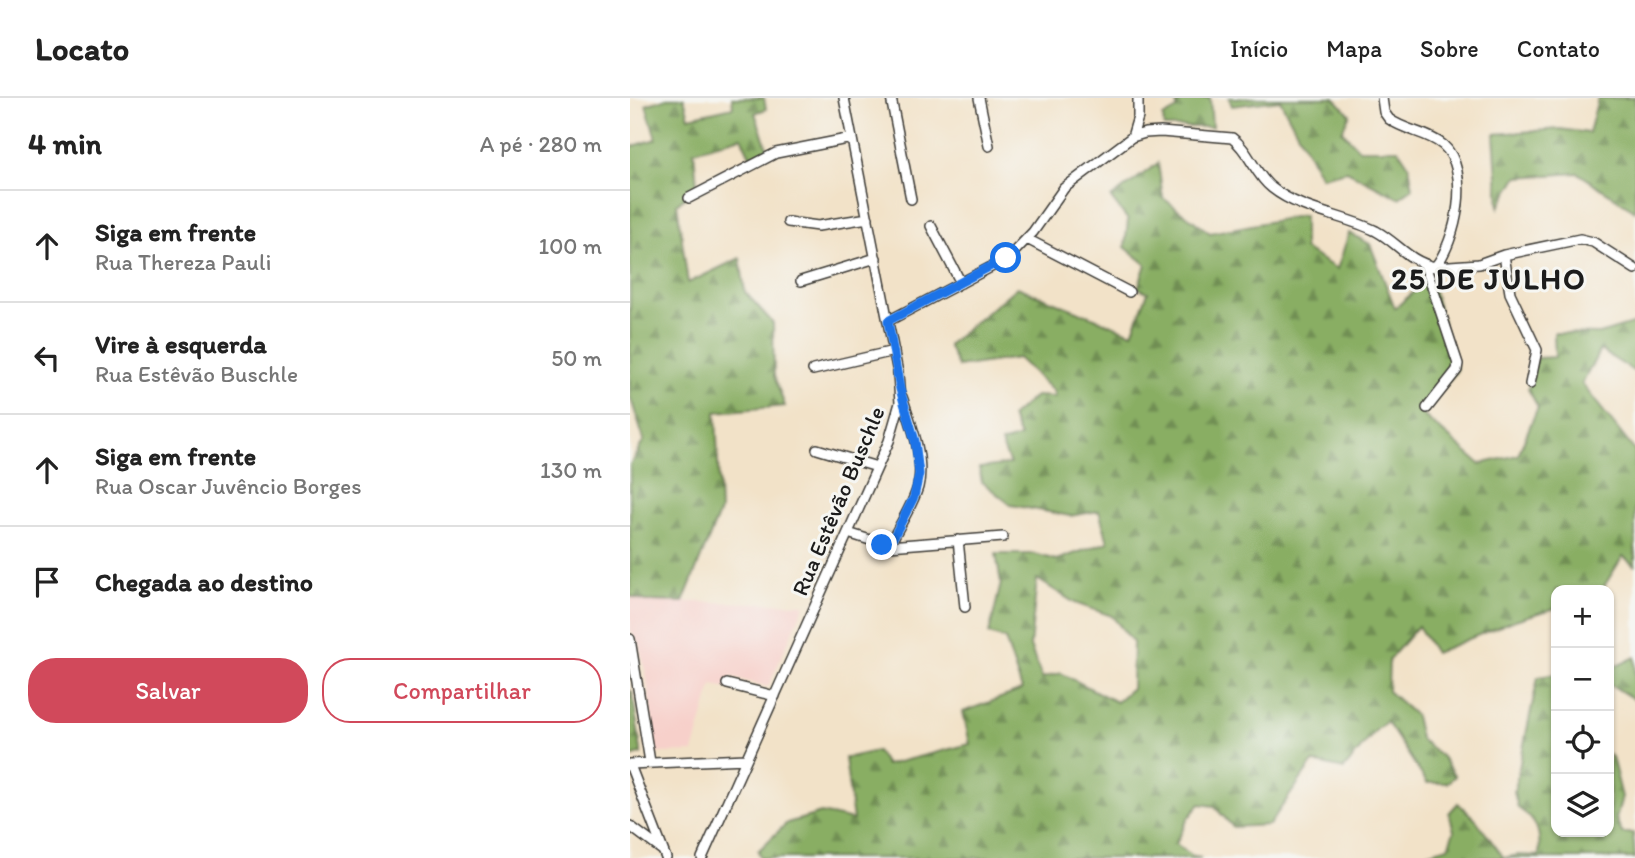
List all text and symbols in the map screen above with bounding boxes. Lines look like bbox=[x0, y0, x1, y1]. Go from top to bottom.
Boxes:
text: Locato bbox=[35, 29, 129, 68]
text: Início bbox=[1230, 34, 1288, 63]
text: Mapa bbox=[1326, 34, 1382, 63]
text: Sobre bbox=[1420, 34, 1479, 63]
text: Contato bbox=[1517, 34, 1600, 63]
text: 4 min bbox=[28, 125, 102, 162]
text: A pé · 280 m bbox=[480, 130, 602, 158]
text: Siga em frente bbox=[95, 216, 256, 248]
icon: ahead bbox=[28, 227, 66, 265]
text: 100 m bbox=[538, 232, 602, 260]
route start bbox=[990, 242, 1021, 273]
text: Rua Thereza Pauli bbox=[95, 248, 271, 276]
district label: 25 DE JULHO bbox=[1391, 260, 1587, 297]
text: Vire à esquerda bbox=[95, 328, 267, 360]
icon: left bbox=[28, 339, 66, 377]
text: 50 m bbox=[551, 344, 602, 372]
text: Rua Estêvão Buschle bbox=[95, 360, 298, 388]
street label: Rua Estêvão Buschle bbox=[785, 402, 891, 600]
text: Siga em frente bbox=[95, 440, 256, 472]
icon: ahead bbox=[28, 451, 66, 489]
text: 130 m bbox=[540, 456, 602, 484]
text: Rua Oscar Juvêncio Borges bbox=[95, 472, 361, 500]
route end bbox=[866, 529, 897, 560]
icon: arrive bbox=[28, 563, 66, 601]
text: Chegada ao destino bbox=[95, 566, 313, 598]
map controls bbox=[1551, 585, 1614, 837]
button: + bbox=[1551, 585, 1614, 648]
button: − bbox=[1551, 648, 1614, 711]
button: Salvar bbox=[28, 658, 308, 723]
button: Compartilhar bbox=[322, 658, 602, 723]
button: locate bbox=[1551, 711, 1614, 774]
button: layers bbox=[1551, 774, 1614, 837]

